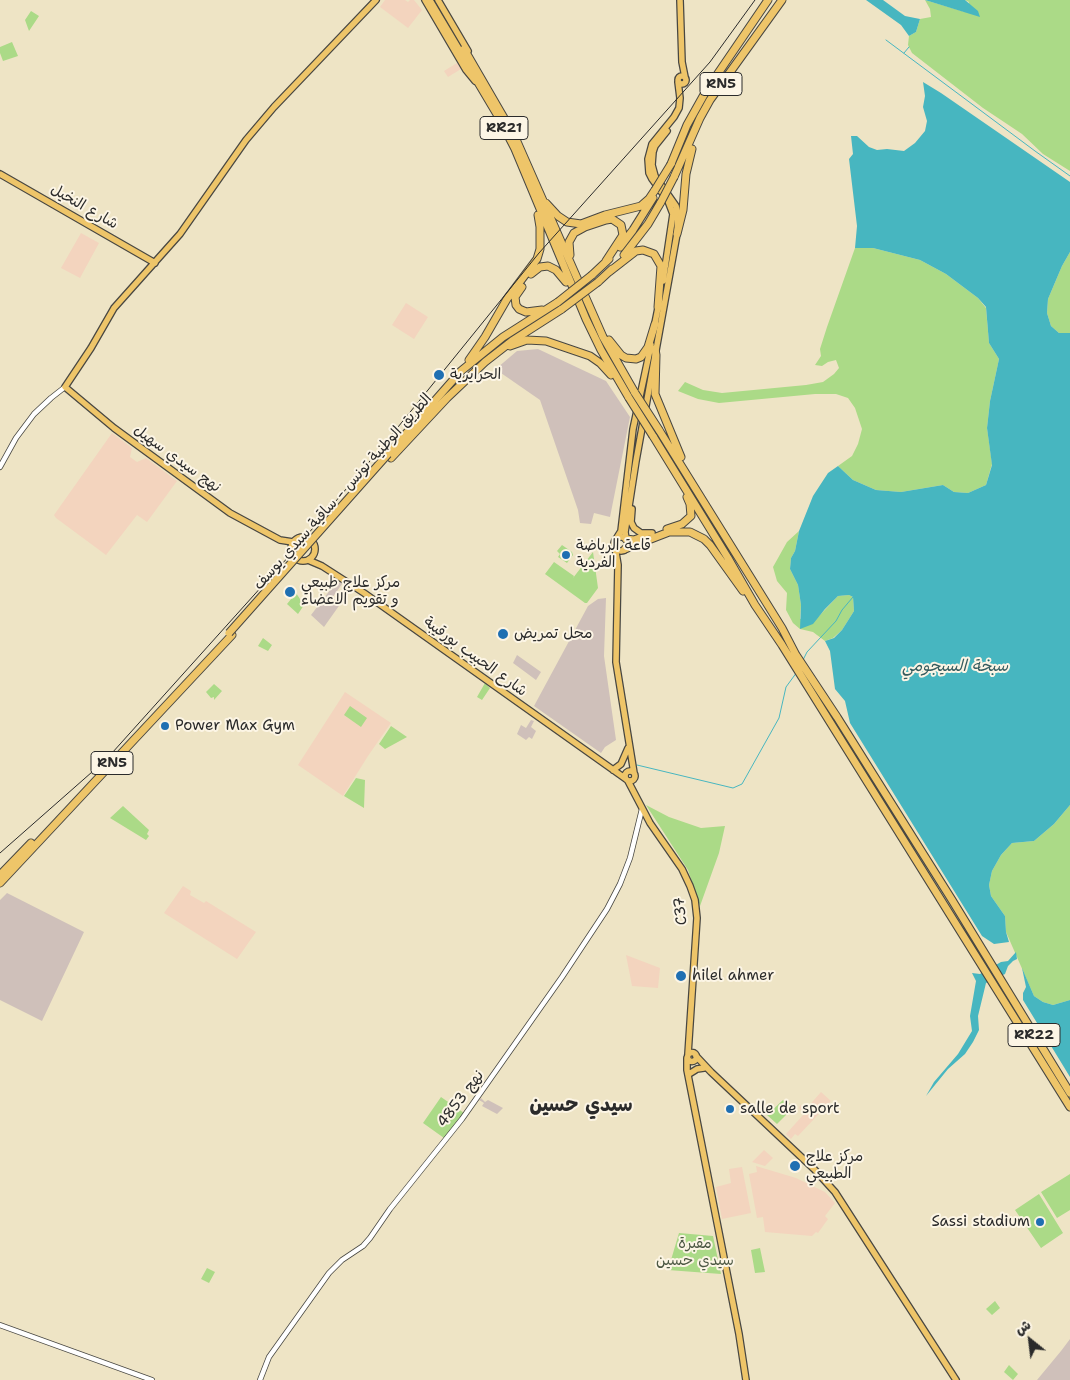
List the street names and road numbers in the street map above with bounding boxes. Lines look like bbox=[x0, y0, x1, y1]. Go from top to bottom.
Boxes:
road number: RN5 bbox=[700, 72, 742, 96]
road number: RR21 bbox=[480, 116, 528, 140]
street label: شارع النخيل bbox=[47, 181, 121, 233]
street label: الطريق الوطنية تونس - ساقية سيدي يوسف bbox=[250, 390, 436, 594]
street label: نهج سيدي سهيل bbox=[130, 421, 224, 497]
street label: شارع الحبيب بورقيبة bbox=[420, 613, 530, 701]
road number: RN5 bbox=[91, 751, 133, 774]
street label: C37 bbox=[671, 896, 691, 926]
road number: RR22 bbox=[1008, 1024, 1060, 1046]
street label: نهج 4853 bbox=[434, 1067, 488, 1131]

